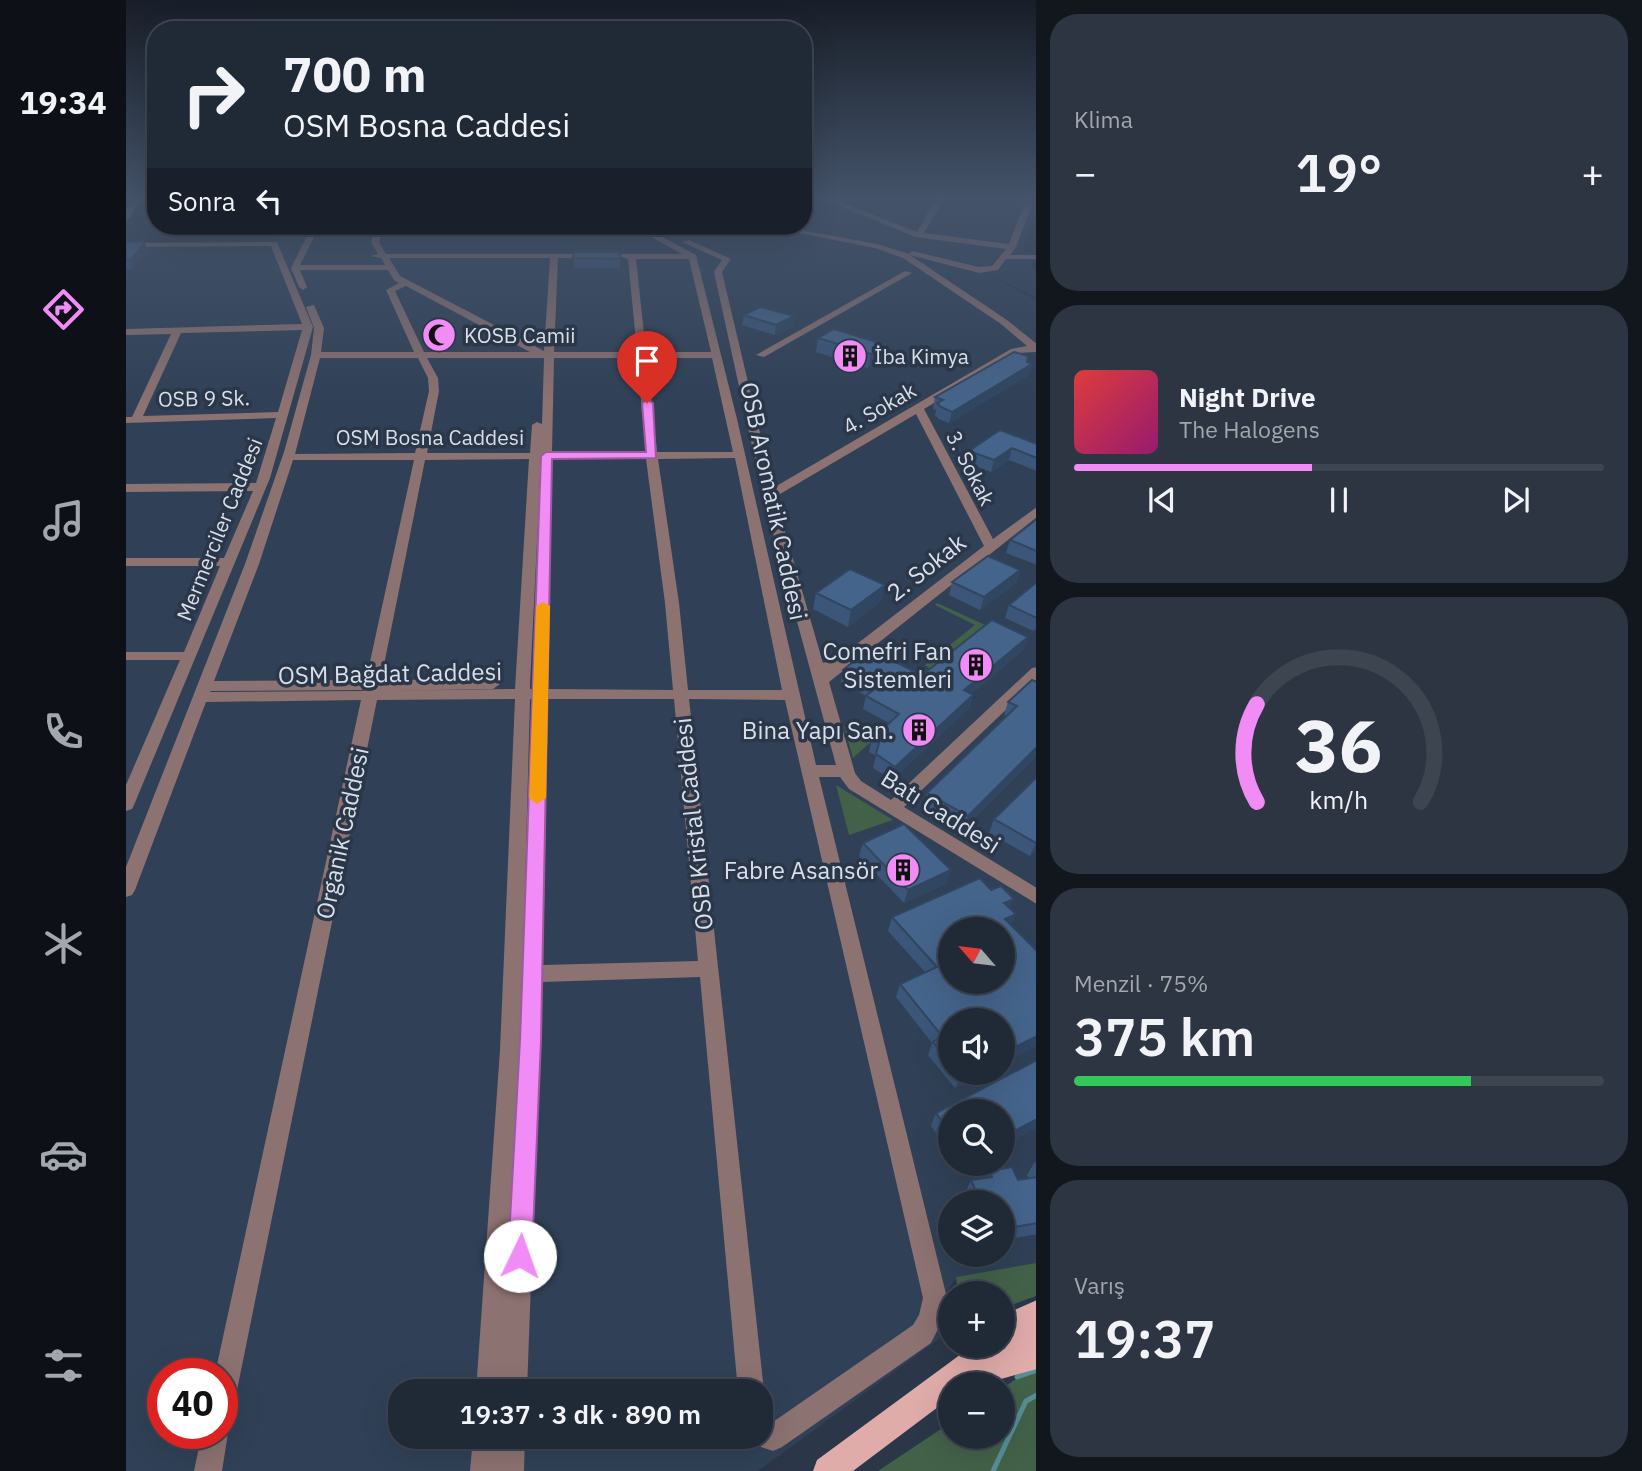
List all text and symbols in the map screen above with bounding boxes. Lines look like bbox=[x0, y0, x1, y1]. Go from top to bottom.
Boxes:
text: 700 m bbox=[283, 42, 427, 105]
icon: right bbox=[168, 49, 259, 140]
text: 19:34 bbox=[19, 81, 107, 123]
text: OSM Bosna Caddesi bbox=[283, 104, 570, 146]
text: Klima bbox=[1074, 104, 1133, 134]
text: 19° bbox=[1296, 139, 1382, 206]
text: − bbox=[1074, 148, 1097, 197]
text: + bbox=[1581, 148, 1604, 197]
icon: left bbox=[250, 182, 288, 220]
text: Sonra bbox=[168, 184, 236, 218]
icon: directions bbox=[39, 285, 88, 334]
mosque icon: KOSB Camii bbox=[420, 316, 458, 354]
place label: KOSB Camii bbox=[464, 321, 576, 349]
pin bbox=[617, 331, 677, 403]
building icon: İba Kimya bbox=[831, 337, 869, 375]
icon: arrive bbox=[628, 342, 666, 380]
place label: İba Kimya bbox=[874, 342, 969, 370]
street label: 4. Sokak bbox=[837, 376, 921, 440]
street label: OSB Aromatik Caddesi bbox=[733, 379, 815, 623]
text: Night Drive bbox=[1179, 380, 1316, 414]
street label: OSB 9 Sk. bbox=[158, 383, 250, 413]
text: The Halogens bbox=[1179, 414, 1320, 444]
street label: OSM Bosna Caddesi bbox=[336, 423, 524, 451]
street label: 3. Sokak bbox=[940, 426, 1002, 510]
street label: Mermerciler Caddesi bbox=[169, 433, 269, 625]
icon: previous bbox=[1143, 481, 1181, 519]
icon: pause bbox=[1320, 481, 1358, 519]
icon: next bbox=[1497, 481, 1535, 519]
icon: music bbox=[39, 496, 88, 545]
street label: 2. Sokak bbox=[880, 526, 972, 608]
place label: Comefri Fan Sistemleri bbox=[822, 635, 952, 695]
building icon: Comefri Fan Sistemleri bbox=[957, 646, 995, 684]
street label: OSM Bağdat Caddesi bbox=[278, 655, 502, 691]
text: 36 bbox=[1295, 697, 1383, 792]
icon: phone bbox=[39, 707, 88, 756]
building icon: Bina Yapı San. bbox=[900, 711, 938, 749]
place label: Bina Yapı San. bbox=[742, 714, 894, 746]
street label: OSB Kristal Caddesi bbox=[666, 716, 720, 932]
street label: Organik Caddesi bbox=[308, 744, 376, 922]
street label: Batı Caddesi bbox=[875, 762, 1007, 860]
text: km/h bbox=[1310, 782, 1368, 815]
building icon: Fabre Asansör bbox=[884, 851, 922, 889]
place label: Fabre Asansör bbox=[724, 854, 878, 886]
north arrow bbox=[938, 917, 1015, 994]
map controls bbox=[938, 917, 1015, 1449]
icon: climate bbox=[39, 919, 88, 968]
text: Menzil · 75% bbox=[1074, 968, 1208, 998]
text: 375 km bbox=[1074, 1003, 1255, 1070]
button: sound bbox=[938, 1008, 1015, 1085]
button: search bbox=[938, 1099, 1015, 1176]
icon: car bbox=[39, 1130, 88, 1179]
button: layers bbox=[938, 1190, 1015, 1267]
position arrow bbox=[483, 1219, 557, 1293]
text: Varış bbox=[1074, 1270, 1125, 1300]
button: + bbox=[938, 1281, 1015, 1358]
text: 19:37 bbox=[1074, 1305, 1215, 1372]
icon: filters bbox=[39, 1341, 88, 1390]
speed limit sign: 40 bbox=[147, 1358, 238, 1449]
button: − bbox=[938, 1372, 1015, 1449]
text: 19:37 · 3 dk · 890 m bbox=[460, 1397, 701, 1431]

